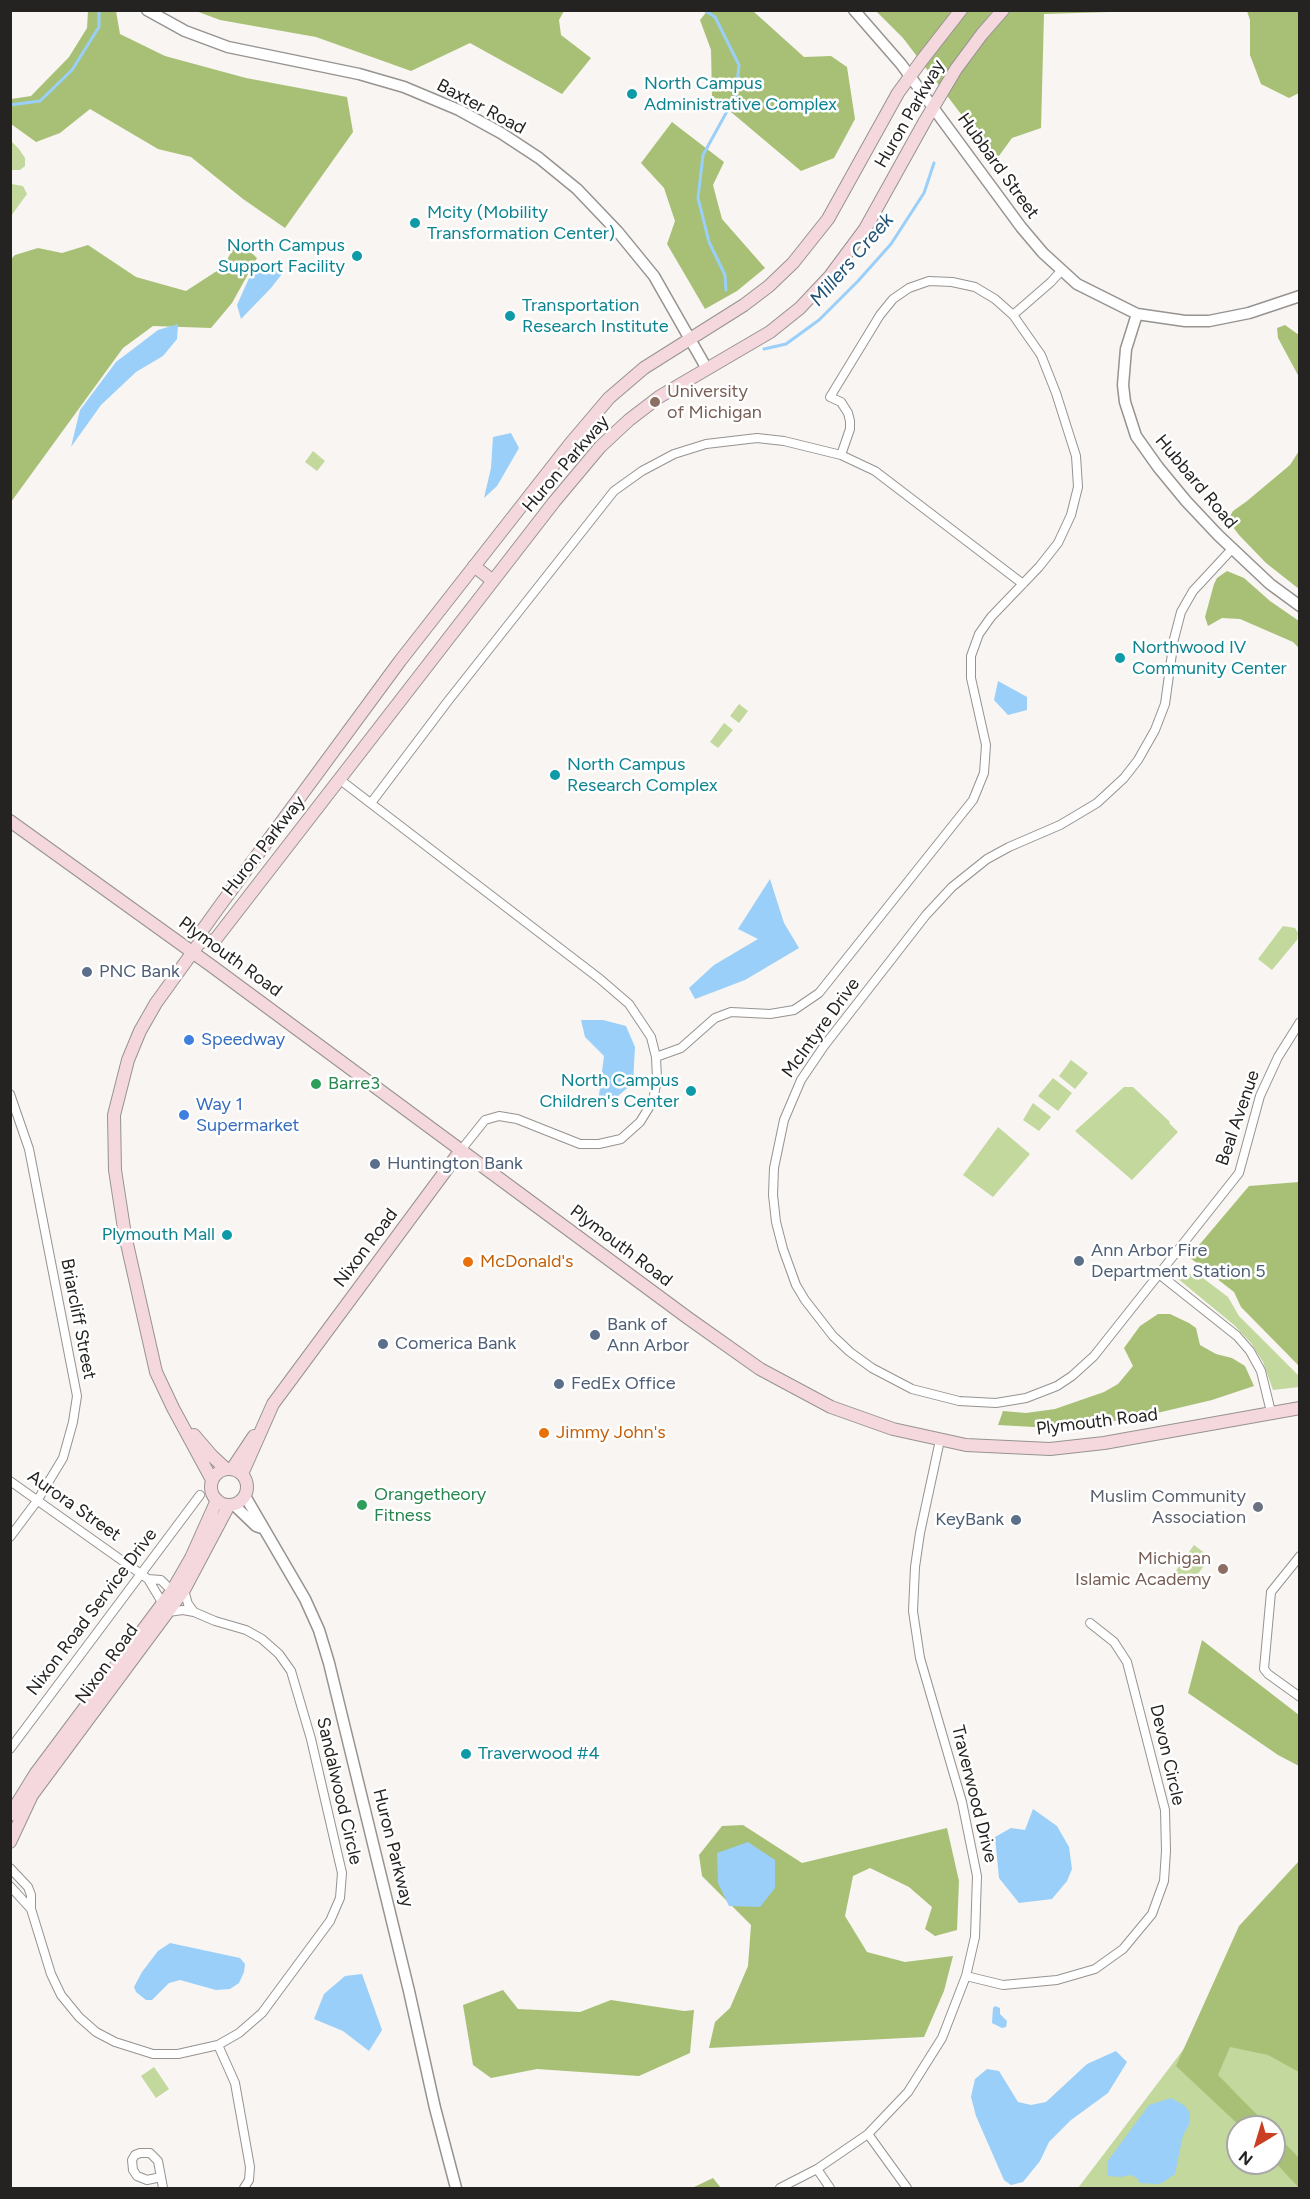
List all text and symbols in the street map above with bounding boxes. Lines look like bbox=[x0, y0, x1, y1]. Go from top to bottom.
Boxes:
street label: Huron Parkway bbox=[870, 56, 950, 172]
place label: North Campus Administrative Complex bbox=[644, 73, 837, 116]
street label: Baxter Road bbox=[433, 75, 529, 139]
marker: North Campus Administrative Complex bbox=[625, 87, 639, 101]
street label: Hubbard Street bbox=[952, 109, 1044, 223]
place label: Mcity (Mobility Transformation Center) bbox=[427, 202, 615, 244]
water label: Millers Creek bbox=[805, 209, 899, 311]
marker: Mcity (Mobility Transformation Center) bbox=[408, 216, 422, 230]
place label: North Campus Support Facility bbox=[218, 235, 345, 278]
marker: North Campus Support Facility bbox=[350, 249, 364, 263]
place label: Transportation Research Institute bbox=[522, 295, 669, 338]
marker: Transportation Research Institute bbox=[503, 309, 517, 323]
place label: University of Michigan bbox=[667, 381, 762, 424]
marker: University of Michigan bbox=[648, 395, 662, 409]
street label: Huron Parkway bbox=[518, 411, 614, 517]
street label: Hubbard Road bbox=[1150, 430, 1242, 534]
place label: Northwood IV Community Center bbox=[1132, 637, 1287, 680]
marker: Northwood IV Community Center bbox=[1113, 651, 1127, 665]
place label: North Campus Research Complex bbox=[567, 754, 717, 796]
marker: North Campus Research Complex bbox=[548, 768, 562, 782]
street label: Huron Parkway bbox=[218, 792, 310, 900]
street label: Plymouth Road bbox=[174, 912, 286, 1002]
place label: PNC Bank bbox=[99, 961, 180, 983]
marker: PNC Bank bbox=[80, 965, 94, 979]
street label: McIntyre Drive bbox=[778, 974, 864, 1082]
place label: Speedway bbox=[201, 1029, 285, 1051]
marker: Speedway bbox=[182, 1033, 196, 1047]
street label: Beal Avenue bbox=[1212, 1068, 1264, 1168]
place label: North Campus Children's Center bbox=[539, 1070, 679, 1112]
place label: Barre3 bbox=[328, 1073, 380, 1095]
marker: Barre3 bbox=[309, 1077, 323, 1091]
marker: North Campus Children's Center bbox=[684, 1084, 698, 1098]
place label: Way 1 Supermarket bbox=[196, 1094, 299, 1136]
marker: Way 1 Supermarket bbox=[177, 1108, 191, 1122]
place label: Huntington Bank bbox=[387, 1153, 523, 1175]
marker: Huntington Bank bbox=[368, 1157, 382, 1171]
street label: Plymouth Road bbox=[566, 1201, 676, 1291]
street label: Nixon Road bbox=[329, 1204, 403, 1292]
place label: Plymouth Mall bbox=[102, 1224, 215, 1246]
marker: Plymouth Mall bbox=[220, 1228, 234, 1242]
place label: Ann Arbor Fire Department Station 5 bbox=[1091, 1240, 1266, 1282]
place label: McDonald's bbox=[480, 1251, 574, 1273]
marker: Ann Arbor Fire Department Station 5 bbox=[1072, 1254, 1086, 1268]
marker: McDonald's bbox=[461, 1255, 475, 1269]
street label: Briarcliff Street bbox=[56, 1257, 100, 1381]
place label: Bank of Ann Arbor bbox=[607, 1314, 689, 1356]
marker: Bank of Ann Arbor bbox=[588, 1328, 602, 1342]
place label: Comerica Bank bbox=[395, 1333, 516, 1355]
marker: Comerica Bank bbox=[376, 1337, 390, 1351]
place label: FedEx Office bbox=[571, 1373, 676, 1395]
marker: FedEx Office bbox=[552, 1377, 566, 1391]
street label: Plymouth Road bbox=[1035, 1404, 1159, 1440]
place label: Jimmy John's bbox=[556, 1422, 666, 1444]
marker: Jimmy John's bbox=[537, 1426, 551, 1440]
street label: Aurora Street bbox=[23, 1466, 125, 1546]
place label: Orangetheory Fitness bbox=[374, 1484, 486, 1526]
place label: Muslim Community Association bbox=[1090, 1486, 1246, 1528]
marker: Orangetheory Fitness bbox=[355, 1498, 369, 1512]
marker: Muslim Community Association bbox=[1251, 1500, 1265, 1514]
place label: KeyBank bbox=[935, 1509, 1004, 1531]
marker: KeyBank bbox=[1009, 1513, 1023, 1527]
street label: Nixon Road Service Drive bbox=[22, 1524, 162, 1700]
place label: Michigan Islamic Academy bbox=[1075, 1548, 1211, 1590]
marker: Michigan Islamic Academy bbox=[1216, 1562, 1230, 1576]
street label: Nixon Road bbox=[71, 1620, 143, 1708]
street label: Devon Circle bbox=[1145, 1702, 1189, 1808]
street label: Sandalwood Circle bbox=[312, 1715, 366, 1867]
street label: Traverwood Drive bbox=[947, 1723, 1001, 1865]
place label: Traverwood #4 bbox=[478, 1743, 600, 1765]
marker: Traverwood #4 bbox=[459, 1747, 473, 1761]
street label: Huron Parkway bbox=[368, 1787, 418, 1909]
north arrow bbox=[1226, 2115, 1286, 2175]
text: N bbox=[1235, 2147, 1257, 2169]

